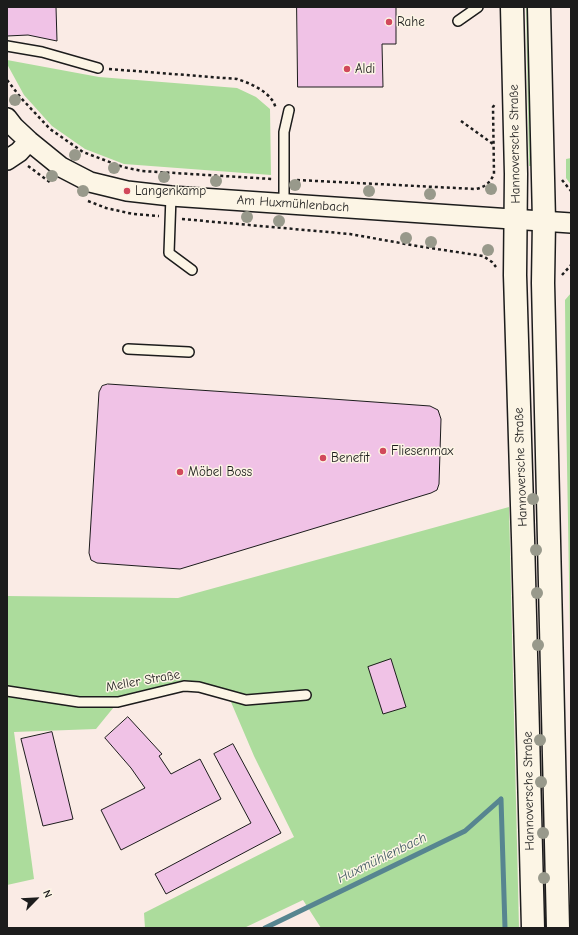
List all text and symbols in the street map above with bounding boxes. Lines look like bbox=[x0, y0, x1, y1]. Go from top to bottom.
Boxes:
place label: Rahe bbox=[397, 14, 425, 30]
marker: Rahe bbox=[384, 17, 394, 27]
place label: Aldi bbox=[355, 61, 375, 77]
marker: Aldi bbox=[342, 64, 352, 74]
street label: Hannoversche Straße bbox=[506, 84, 524, 204]
place label: Langenkamp bbox=[135, 183, 206, 199]
marker: Langenkamp bbox=[122, 186, 132, 196]
street label: Am Huxmühlenbach bbox=[236, 192, 350, 216]
street label: Hannoversche Straße bbox=[511, 407, 531, 527]
place label: Fliesenmax bbox=[391, 443, 453, 459]
marker: Fliesenmax bbox=[378, 446, 388, 456]
place label: Benefit bbox=[331, 450, 370, 466]
marker: Benefit bbox=[318, 453, 328, 463]
place label: Möbel Boss bbox=[188, 464, 252, 480]
marker: Möbel Boss bbox=[175, 467, 185, 477]
street label: Meller Straße bbox=[105, 667, 181, 695]
street label: Hannoversche Straße bbox=[520, 731, 538, 851]
water label: Huxmühlenbach bbox=[335, 829, 429, 887]
north arrow bbox=[16, 879, 56, 919]
text: N bbox=[40, 888, 55, 900]

